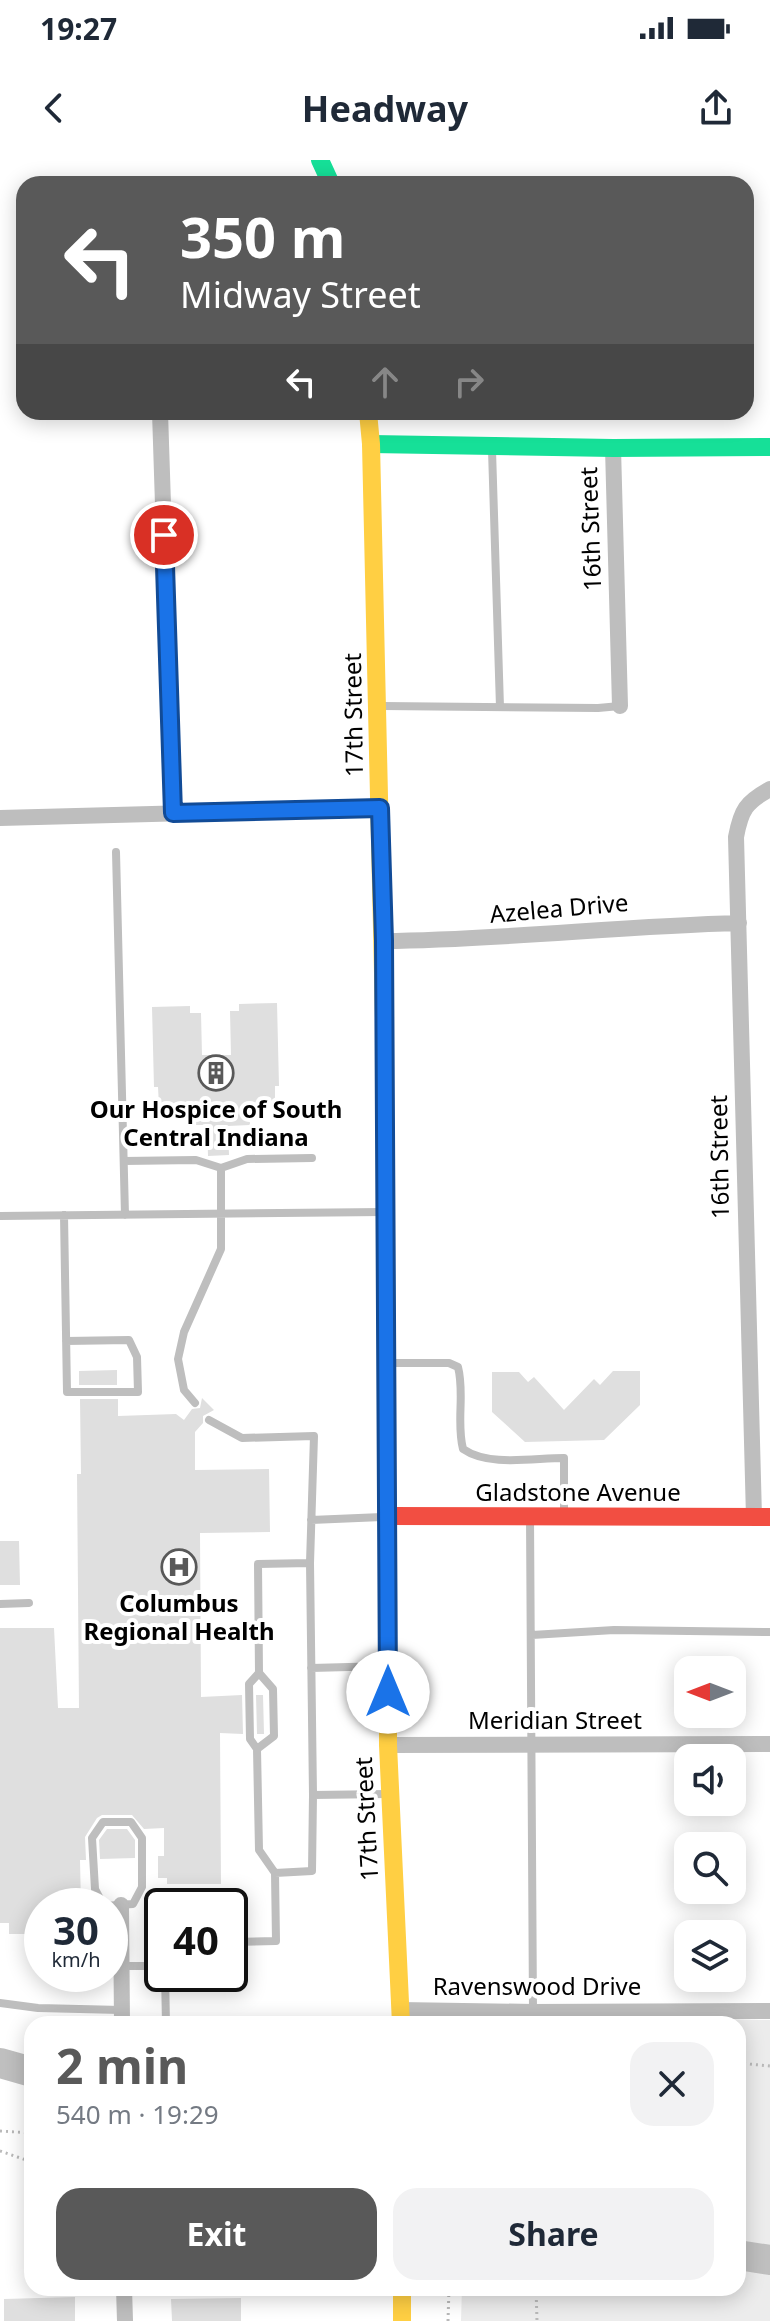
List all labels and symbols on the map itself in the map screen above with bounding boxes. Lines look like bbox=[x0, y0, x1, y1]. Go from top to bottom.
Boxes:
street label: 16th Street bbox=[571, 466, 608, 592]
pin bbox=[130, 501, 198, 569]
street label: 17th Street bbox=[335, 652, 370, 777]
street label: Azelea Drive bbox=[488, 885, 630, 930]
building icon: Our Hospice of South Central Indiana bbox=[197, 1054, 235, 1092]
place label: Our Hospice of South Central Indiana bbox=[90, 1092, 342, 1153]
street label: 16th Street bbox=[701, 1094, 736, 1219]
street label: Gladstone Avenue bbox=[475, 1475, 681, 1508]
hospital icon: Columbus Regional Health bbox=[160, 1548, 198, 1586]
place label: Columbus Regional Health bbox=[83, 1586, 275, 1647]
position arrow bbox=[346, 1650, 430, 1734]
north arrow bbox=[674, 1656, 746, 1728]
street label: Meridian Street bbox=[468, 1703, 642, 1736]
street label: 17th Street bbox=[346, 1756, 385, 1882]
speed limit sign: 40 bbox=[144, 1888, 248, 1992]
street label: Ravenswood Drive bbox=[433, 1969, 641, 2002]

